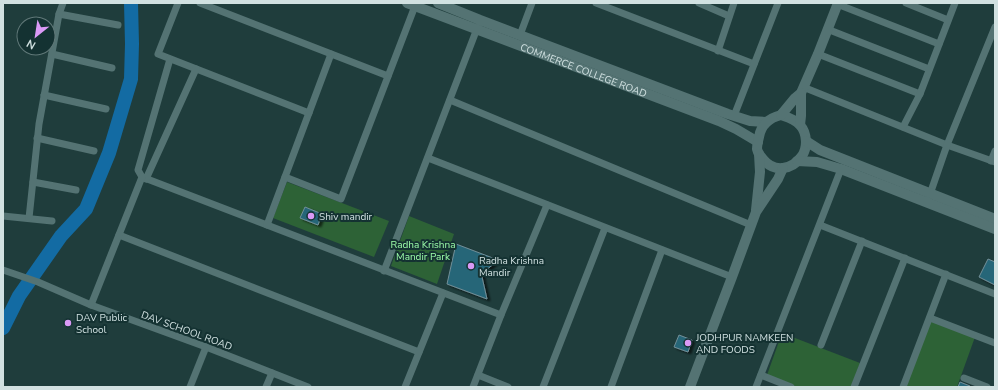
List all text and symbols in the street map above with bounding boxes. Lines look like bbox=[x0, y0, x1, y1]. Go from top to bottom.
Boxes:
north arrow bbox=[16, 16, 56, 56]
text: N bbox=[24, 36, 39, 53]
street label: COMMERCE COLLEGE ROAD bbox=[518, 40, 649, 101]
place label: Shiv mandir bbox=[319, 210, 373, 224]
marker: Shiv mandir bbox=[306, 211, 316, 221]
park label: Radha Krishna Mandir Park bbox=[391, 238, 455, 264]
place label: Radha Krishna Mandir bbox=[479, 254, 544, 280]
marker: Radha Krishna Mandir bbox=[466, 261, 476, 271]
street label: DAV SCHOOL ROAD bbox=[139, 308, 234, 354]
place label: DAV Public School bbox=[76, 311, 127, 337]
marker: DAV Public School bbox=[63, 318, 73, 328]
place label: JODHPUR NAMKEEN AND FOODS bbox=[695, 331, 793, 357]
marker: JODHPUR NAMKEEN AND FOODS bbox=[683, 338, 693, 348]

